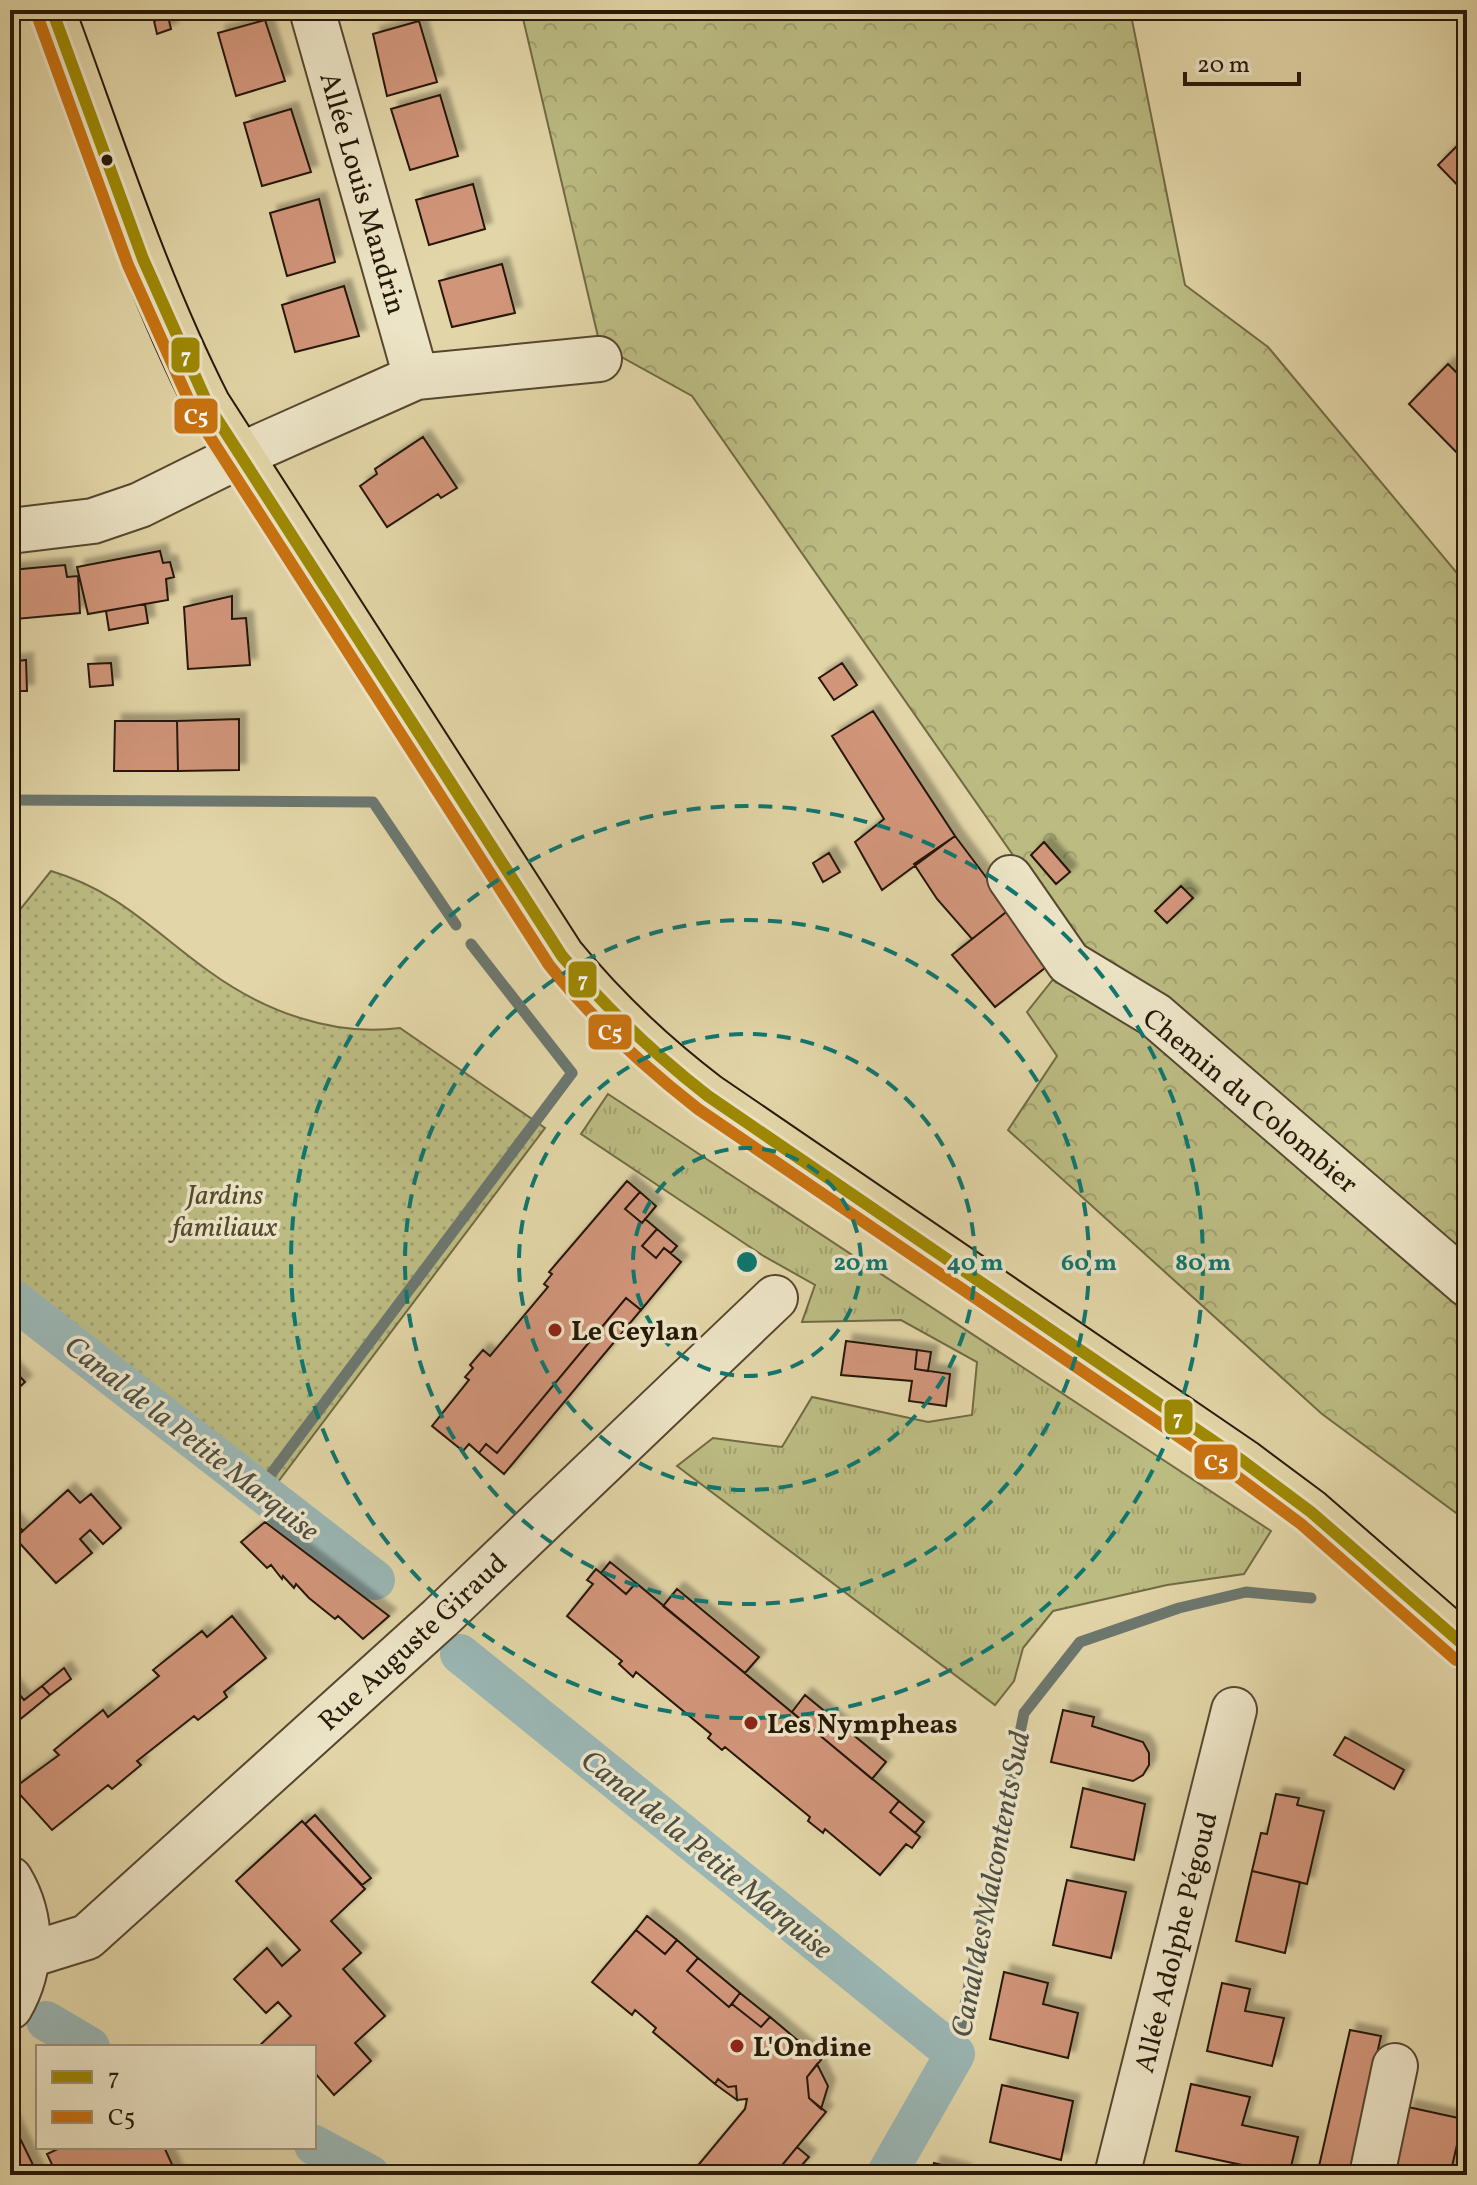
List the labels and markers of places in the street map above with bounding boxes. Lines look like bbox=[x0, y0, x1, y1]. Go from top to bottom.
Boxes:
unlabelled marker bbox=[99, 152, 115, 168]
centre of rings bbox=[733, 1248, 761, 1276]
place label: Le Ceylan bbox=[571, 1313, 699, 1352]
marker: Le Ceylan bbox=[546, 1321, 564, 1339]
place label: Les Nympheas bbox=[767, 1706, 958, 1745]
marker: Les Nympheas bbox=[742, 1714, 760, 1732]
place label: L'Ondine bbox=[753, 2029, 872, 2068]
marker: L'Ondine bbox=[728, 2037, 746, 2055]

